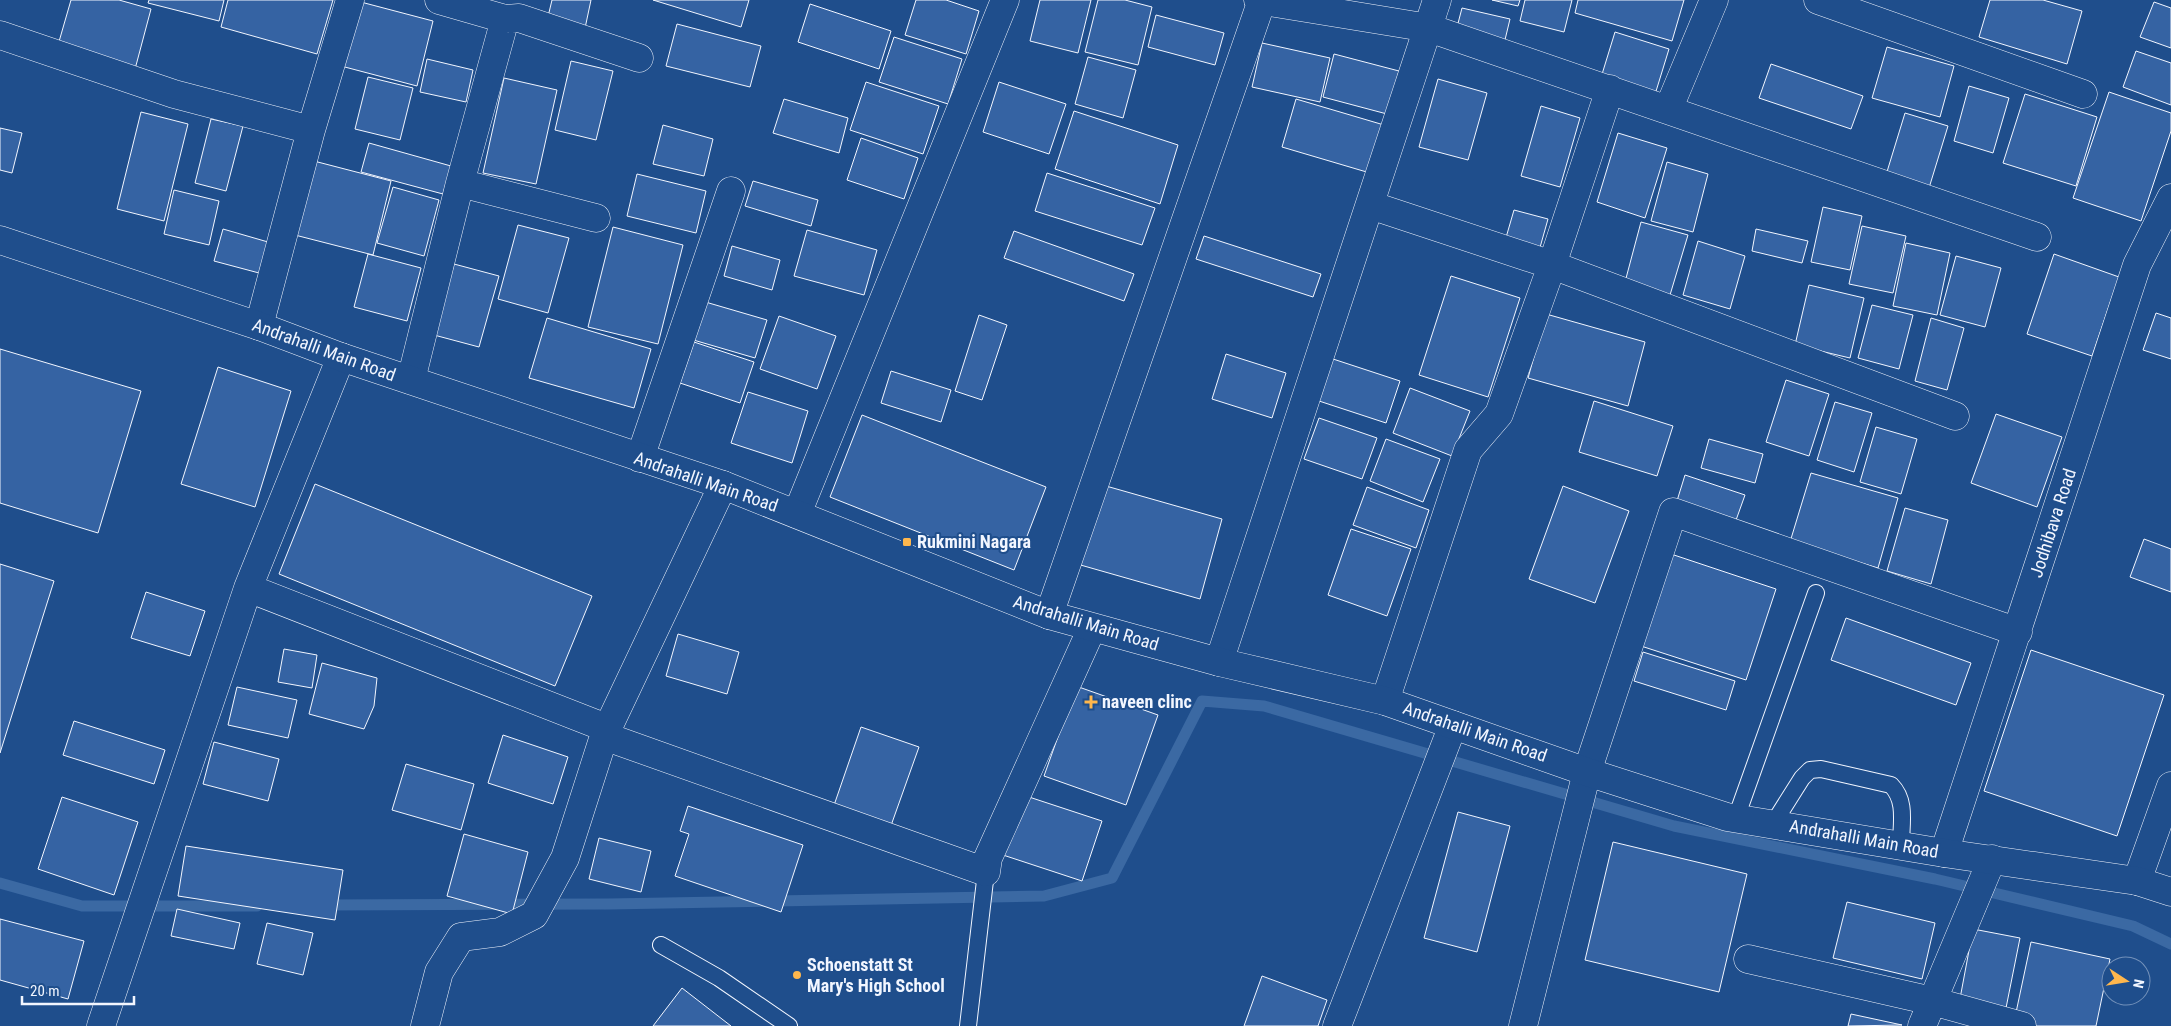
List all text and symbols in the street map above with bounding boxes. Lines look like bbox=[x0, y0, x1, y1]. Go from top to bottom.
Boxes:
street label: Andrahalli Main Road bbox=[250, 314, 399, 385]
street label: Andrahalli Main Road bbox=[631, 447, 781, 516]
street label: Jodhibava Road bbox=[2025, 466, 2080, 580]
place label: Rukmini Nagara bbox=[917, 531, 1031, 552]
marker: Rukmini Nagara bbox=[901, 536, 913, 548]
street label: Andrahalli Main Road bbox=[1011, 590, 1161, 655]
place label: naveen clinc bbox=[1102, 691, 1192, 712]
marker: naveen clinc bbox=[1084, 695, 1098, 709]
street label: Andrahalli Main Road bbox=[1400, 697, 1550, 766]
street label: Andrahalli Main Road bbox=[1788, 815, 1940, 862]
place label: Schoenstatt St Mary's High School bbox=[807, 954, 945, 996]
north arrow bbox=[2101, 956, 2151, 1006]
marker: Schoenstatt St Mary's High School bbox=[791, 969, 803, 981]
scale bar bbox=[22, 974, 135, 1006]
text: N bbox=[2130, 978, 2147, 990]
text: 20 m bbox=[30, 982, 60, 1000]

